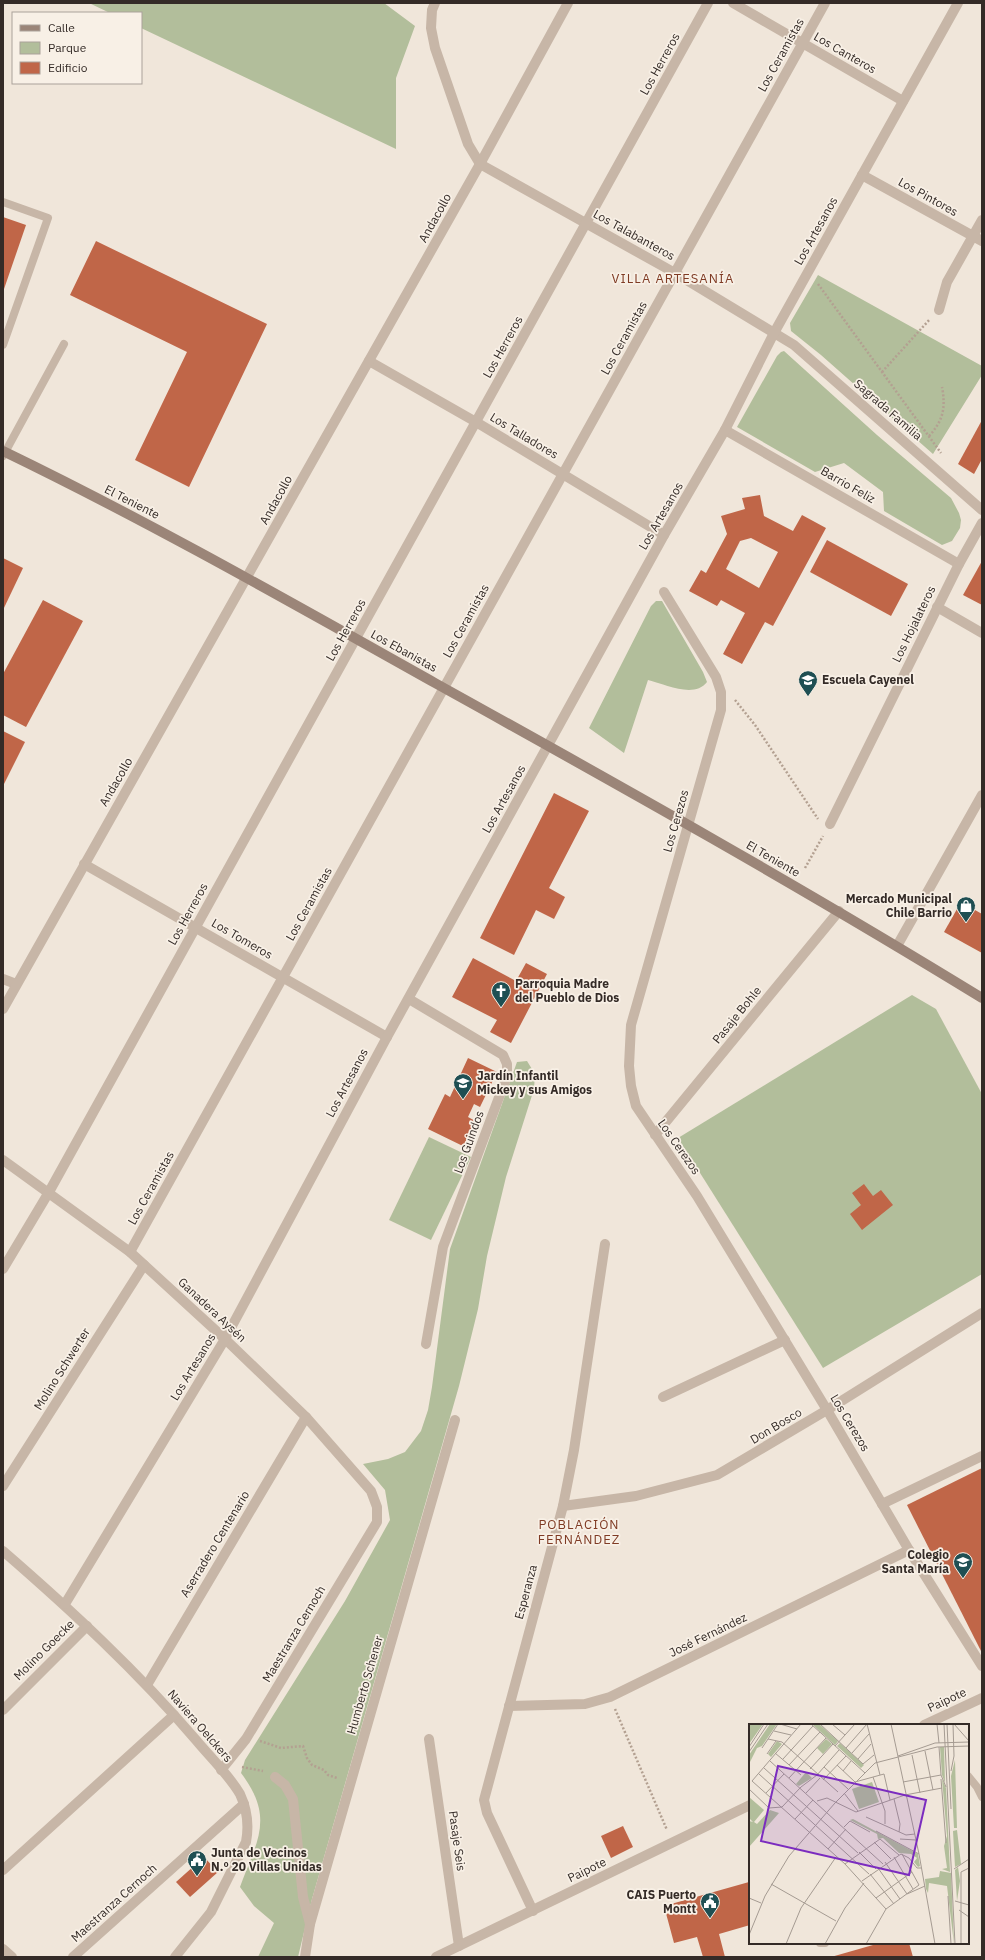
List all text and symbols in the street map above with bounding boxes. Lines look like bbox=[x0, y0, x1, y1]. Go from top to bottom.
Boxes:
legend bbox=[12, 12, 142, 84]
street label: Los Ceramistas bbox=[754, 15, 807, 94]
text: Calle bbox=[48, 20, 75, 35]
street label: Los Canteros bbox=[811, 29, 879, 77]
street label: Los Herreros bbox=[636, 30, 683, 97]
text: Parque bbox=[48, 40, 87, 55]
text: Edificio bbox=[48, 60, 88, 75]
street label: Los Pintores bbox=[896, 174, 961, 219]
street label: Andacollo bbox=[415, 190, 454, 245]
street label: Los Artesanos bbox=[791, 194, 841, 268]
street label: Los Talabanteros bbox=[591, 206, 678, 263]
district label: VILLA ARTESANÍA bbox=[612, 270, 734, 287]
street label: Los Ceramistas bbox=[597, 298, 650, 377]
street label: Los Herreros bbox=[479, 313, 526, 380]
street label: Sagrada Familia bbox=[851, 376, 926, 444]
street label: Los Talladores bbox=[487, 409, 561, 462]
street label: Barrio Feliz bbox=[818, 463, 879, 506]
street label: Andacollo bbox=[256, 472, 295, 527]
street label: Los Artesanos bbox=[635, 479, 686, 552]
street label: El Teniente bbox=[102, 481, 163, 522]
street label: Los Ceramistas bbox=[439, 581, 492, 660]
street label: Los Hojalateros bbox=[889, 583, 939, 664]
street label: Los Herreros bbox=[322, 596, 369, 663]
street label: Los Ebanistas bbox=[368, 626, 440, 675]
school or university icon: Escuela Cayenel bbox=[797, 669, 819, 697]
place label: Escuela Cayenel bbox=[822, 672, 914, 687]
street label: Andacollo bbox=[96, 754, 136, 809]
street label: Los Artesanos bbox=[479, 762, 529, 836]
street label: Los Cerezos bbox=[659, 788, 692, 854]
street label: El Teniente bbox=[744, 837, 803, 880]
street label: Los Ceramistas bbox=[282, 864, 335, 943]
street label: Los Herreros bbox=[164, 880, 211, 947]
place label: Mercado Municipal Chile Barrio bbox=[846, 891, 952, 920]
shop icon: Mercado Municipal Chile Barrio bbox=[955, 895, 977, 923]
street label: Los Tomeros bbox=[209, 915, 276, 962]
place label: Parroquia Madre del Pueblo de Dios bbox=[515, 976, 619, 1005]
church icon: Parroquia Madre del Pueblo de Dios bbox=[490, 980, 512, 1008]
street label: Pasaje Bohle bbox=[709, 983, 765, 1046]
street label: Los Artesanos bbox=[322, 1046, 371, 1120]
place label: Jardín Infantil Mickey y sus Amigos bbox=[477, 1068, 592, 1097]
school or university icon: Jardín Infantil Mickey y sus Amigos bbox=[452, 1072, 474, 1100]
street label: Los Guindos bbox=[450, 1108, 487, 1175]
street label: Los Cerezos bbox=[655, 1116, 704, 1177]
street label: Los Ceramistas bbox=[124, 1148, 177, 1227]
street label: Ganadera Aysén bbox=[175, 1274, 250, 1345]
street label: Molino Schwerter bbox=[30, 1324, 93, 1413]
street label: Los Artesanos bbox=[167, 1330, 219, 1403]
street label: Los Cerezos bbox=[827, 1391, 873, 1454]
street label: Don Bosco bbox=[747, 1404, 804, 1447]
street label: Aserradero Centenario bbox=[177, 1487, 252, 1600]
district label: POBLACIÓN FERNÁNDEZ bbox=[538, 1516, 620, 1548]
place label: Colegio Santa María bbox=[882, 1547, 949, 1576]
school or university icon: Colegio Santa María bbox=[952, 1551, 974, 1579]
street label: Esperanza bbox=[511, 1562, 540, 1621]
street label: Maestranza Cernoch bbox=[259, 1583, 328, 1685]
street label: José Fernández bbox=[666, 1609, 749, 1660]
street label: Molino Goecke bbox=[10, 1616, 77, 1683]
street label: Humberto Schener bbox=[343, 1633, 386, 1736]
street label: Paipote bbox=[925, 1684, 969, 1715]
street label: Naviera Oelckers bbox=[165, 1686, 236, 1765]
inset map bbox=[749, 1724, 969, 1944]
street label: Pasaje Seis bbox=[446, 1810, 469, 1872]
place label: Junta de Vecinos N.º 20 Villas Unidas bbox=[211, 1845, 322, 1874]
public building icon: Junta de Vecinos N.º 20 Villas Unidas bbox=[186, 1849, 208, 1877]
street label: Paipote bbox=[565, 1854, 609, 1885]
street label: Maestranza Cernoch bbox=[68, 1860, 160, 1945]
place label: CAIS Puerto Montt bbox=[627, 1887, 696, 1916]
public building icon: CAIS Puerto Montt bbox=[699, 1891, 721, 1919]

